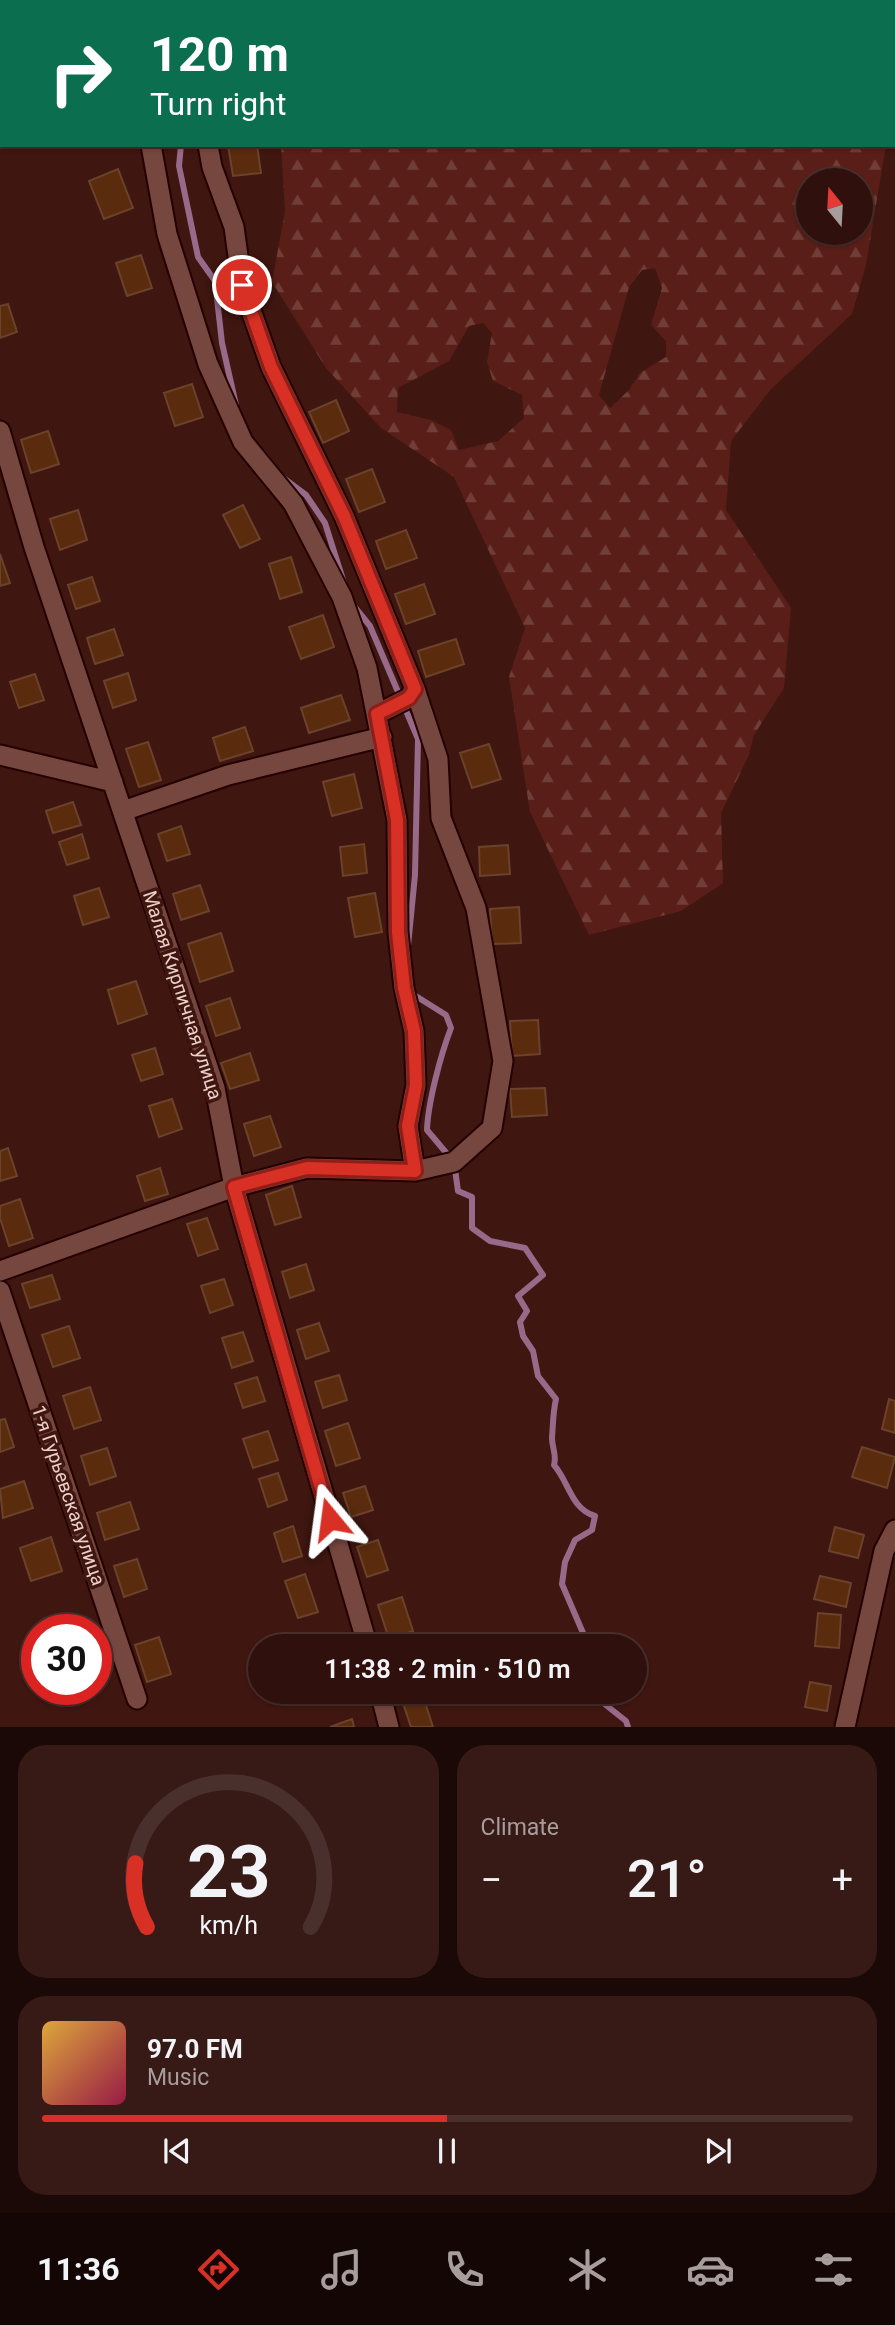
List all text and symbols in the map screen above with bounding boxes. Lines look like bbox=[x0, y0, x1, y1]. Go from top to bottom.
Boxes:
text: 120 m bbox=[150, 26, 289, 83]
icon: right bbox=[35, 28, 126, 119]
text: Turn right bbox=[150, 85, 286, 123]
north arrow bbox=[796, 168, 873, 245]
map controls bbox=[796, 168, 873, 245]
pin bbox=[212, 255, 272, 315]
icon: arrive bbox=[223, 266, 261, 304]
street label: Малая Кирпичная улица bbox=[138, 888, 227, 1102]
street label: 1-я Гурьевская улица bbox=[27, 1402, 110, 1588]
position arrow bbox=[293, 1482, 367, 1556]
speed limit sign: 30 bbox=[21, 1614, 112, 1705]
text: 11:38 · 2 min · 510 m bbox=[324, 1654, 571, 1684]
text: Climate bbox=[481, 1814, 559, 1841]
text: 23 bbox=[186, 1830, 270, 1916]
text: 21° bbox=[627, 1849, 707, 1910]
text: − bbox=[481, 1858, 502, 1902]
text: + bbox=[831, 1858, 853, 1902]
text: km/h bbox=[199, 1911, 258, 1940]
text: 97.0 FM bbox=[147, 2034, 243, 2064]
text: Music bbox=[147, 2064, 209, 2091]
icon: previous bbox=[158, 2132, 196, 2170]
icon: pause bbox=[428, 2132, 466, 2170]
icon: next bbox=[699, 2132, 737, 2170]
icon: directions bbox=[194, 2245, 243, 2294]
icon: music bbox=[317, 2245, 366, 2294]
icon: phone bbox=[440, 2245, 489, 2294]
icon: climate bbox=[563, 2245, 612, 2294]
icon: car bbox=[686, 2245, 735, 2294]
icon: filters bbox=[809, 2245, 858, 2294]
text: 11:36 bbox=[37, 2250, 119, 2288]

